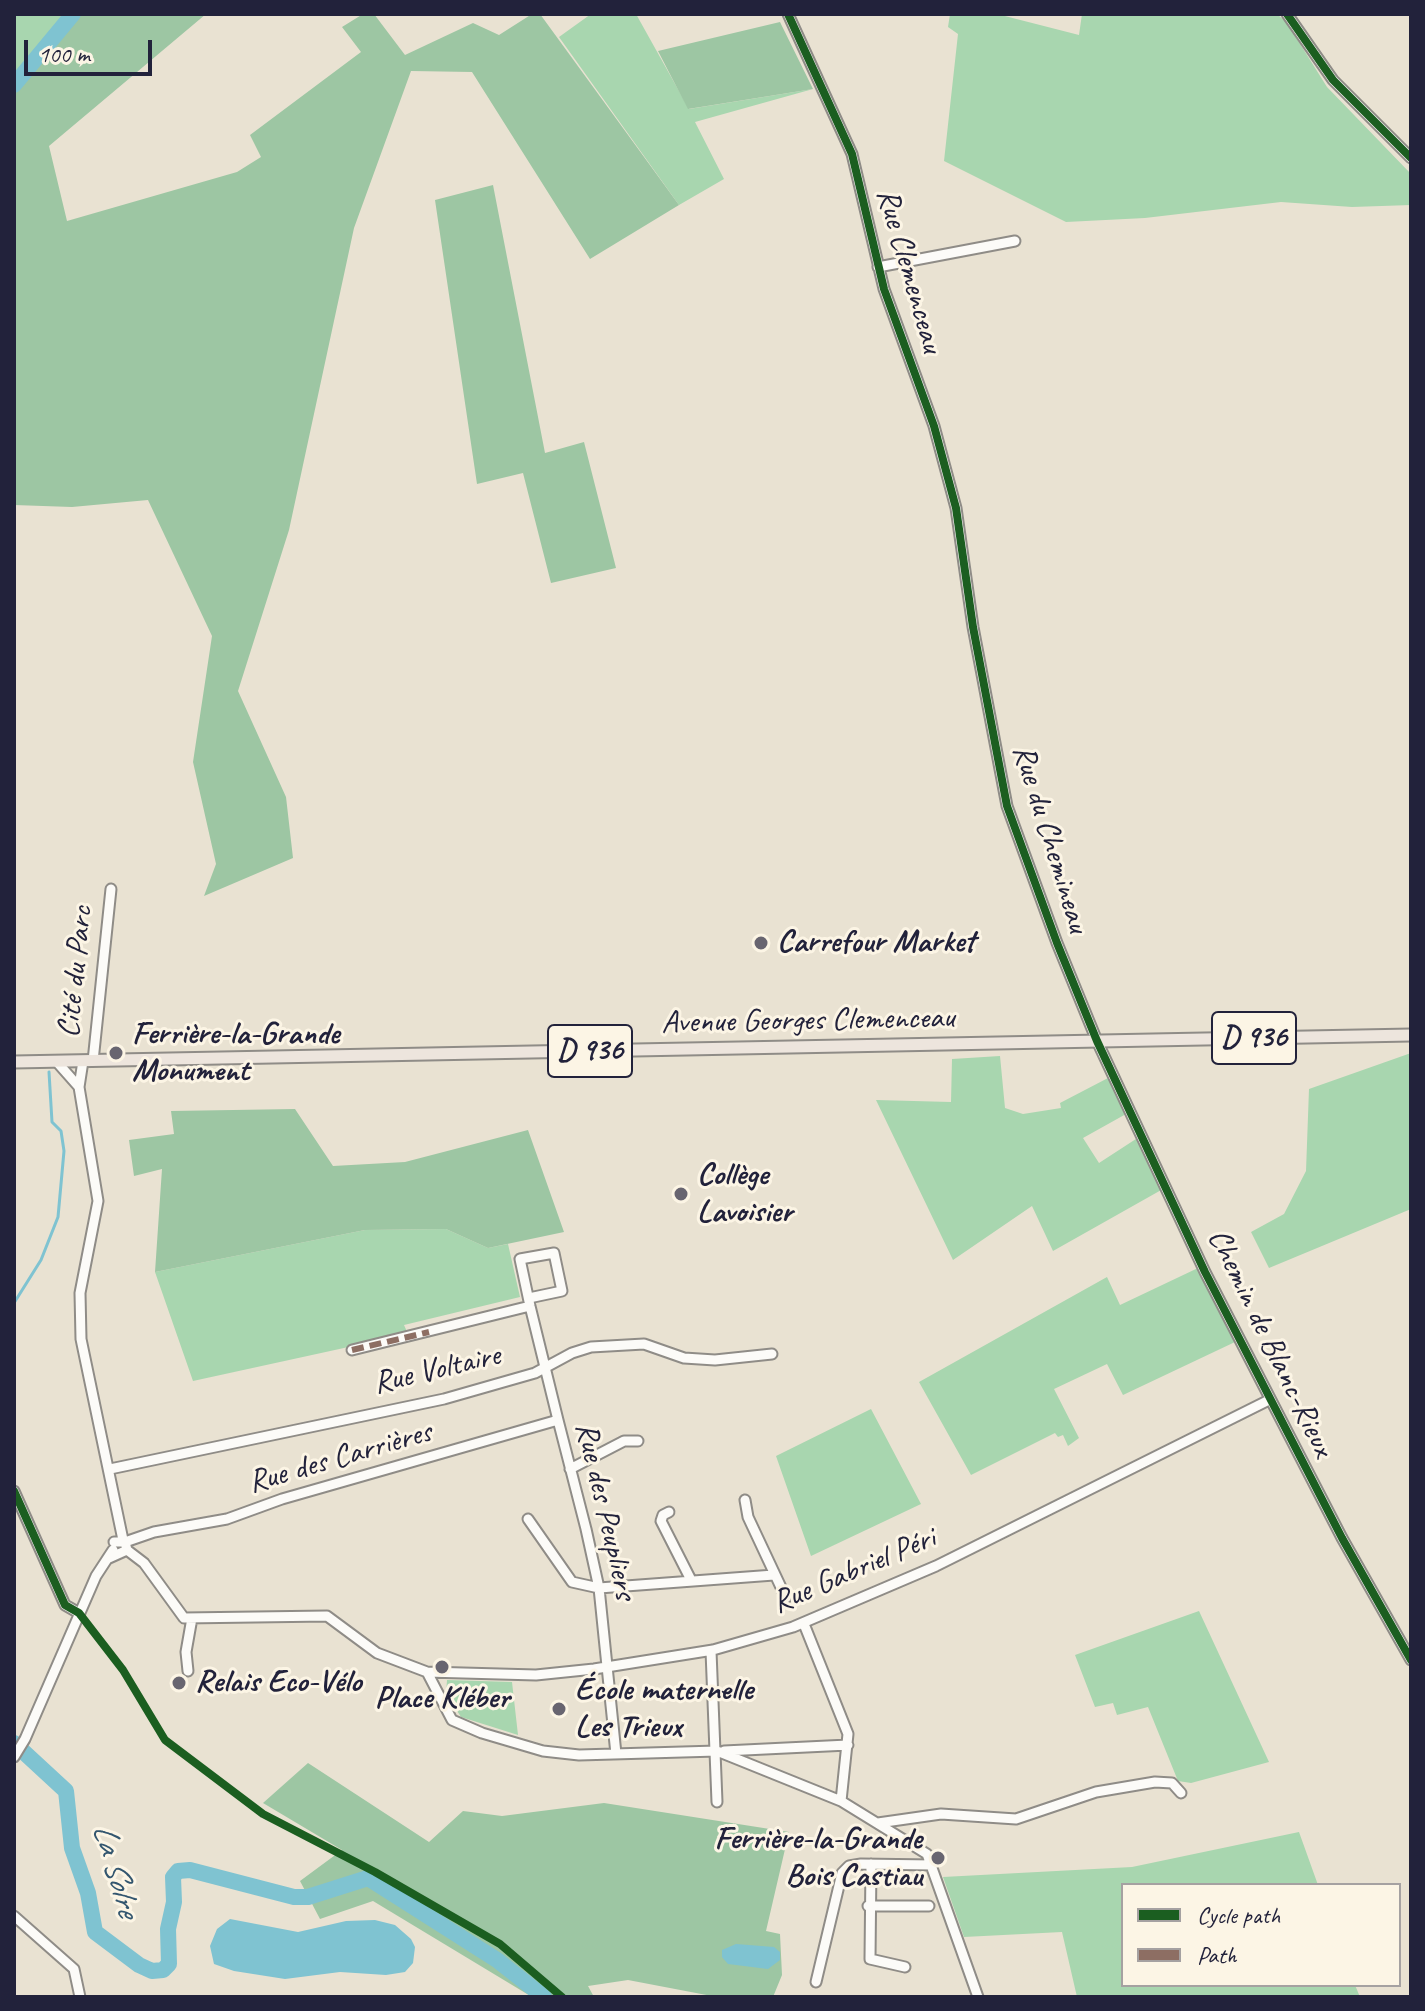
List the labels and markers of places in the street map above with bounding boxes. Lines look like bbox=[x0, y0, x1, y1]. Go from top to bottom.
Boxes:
place label: Carrefour Market bbox=[777, 924, 975, 962]
marker: Carrefour Market bbox=[752, 934, 770, 952]
place label: Ferrière-la-Grande Monument bbox=[132, 1016, 340, 1091]
marker: Ferrière-la-Grande Monument bbox=[107, 1044, 125, 1062]
place label: Collège Lavoisier bbox=[697, 1157, 792, 1232]
marker: Collège Lavoisier bbox=[672, 1185, 690, 1203]
marker: Place Kléber bbox=[433, 1658, 451, 1676]
place label: Relais Eco-Vélo bbox=[195, 1664, 361, 1702]
place label: École maternelle Les Trieux bbox=[575, 1672, 753, 1747]
marker: Relais Eco-Vélo bbox=[170, 1674, 188, 1692]
place label: Place Kléber bbox=[375, 1680, 509, 1718]
marker: École maternelle Les Trieux bbox=[550, 1700, 568, 1718]
place label: Ferrière-la-Grande Bois Castiau bbox=[714, 1821, 922, 1896]
marker: Ferrière-la-Grande Bois Castiau bbox=[929, 1849, 947, 1867]

